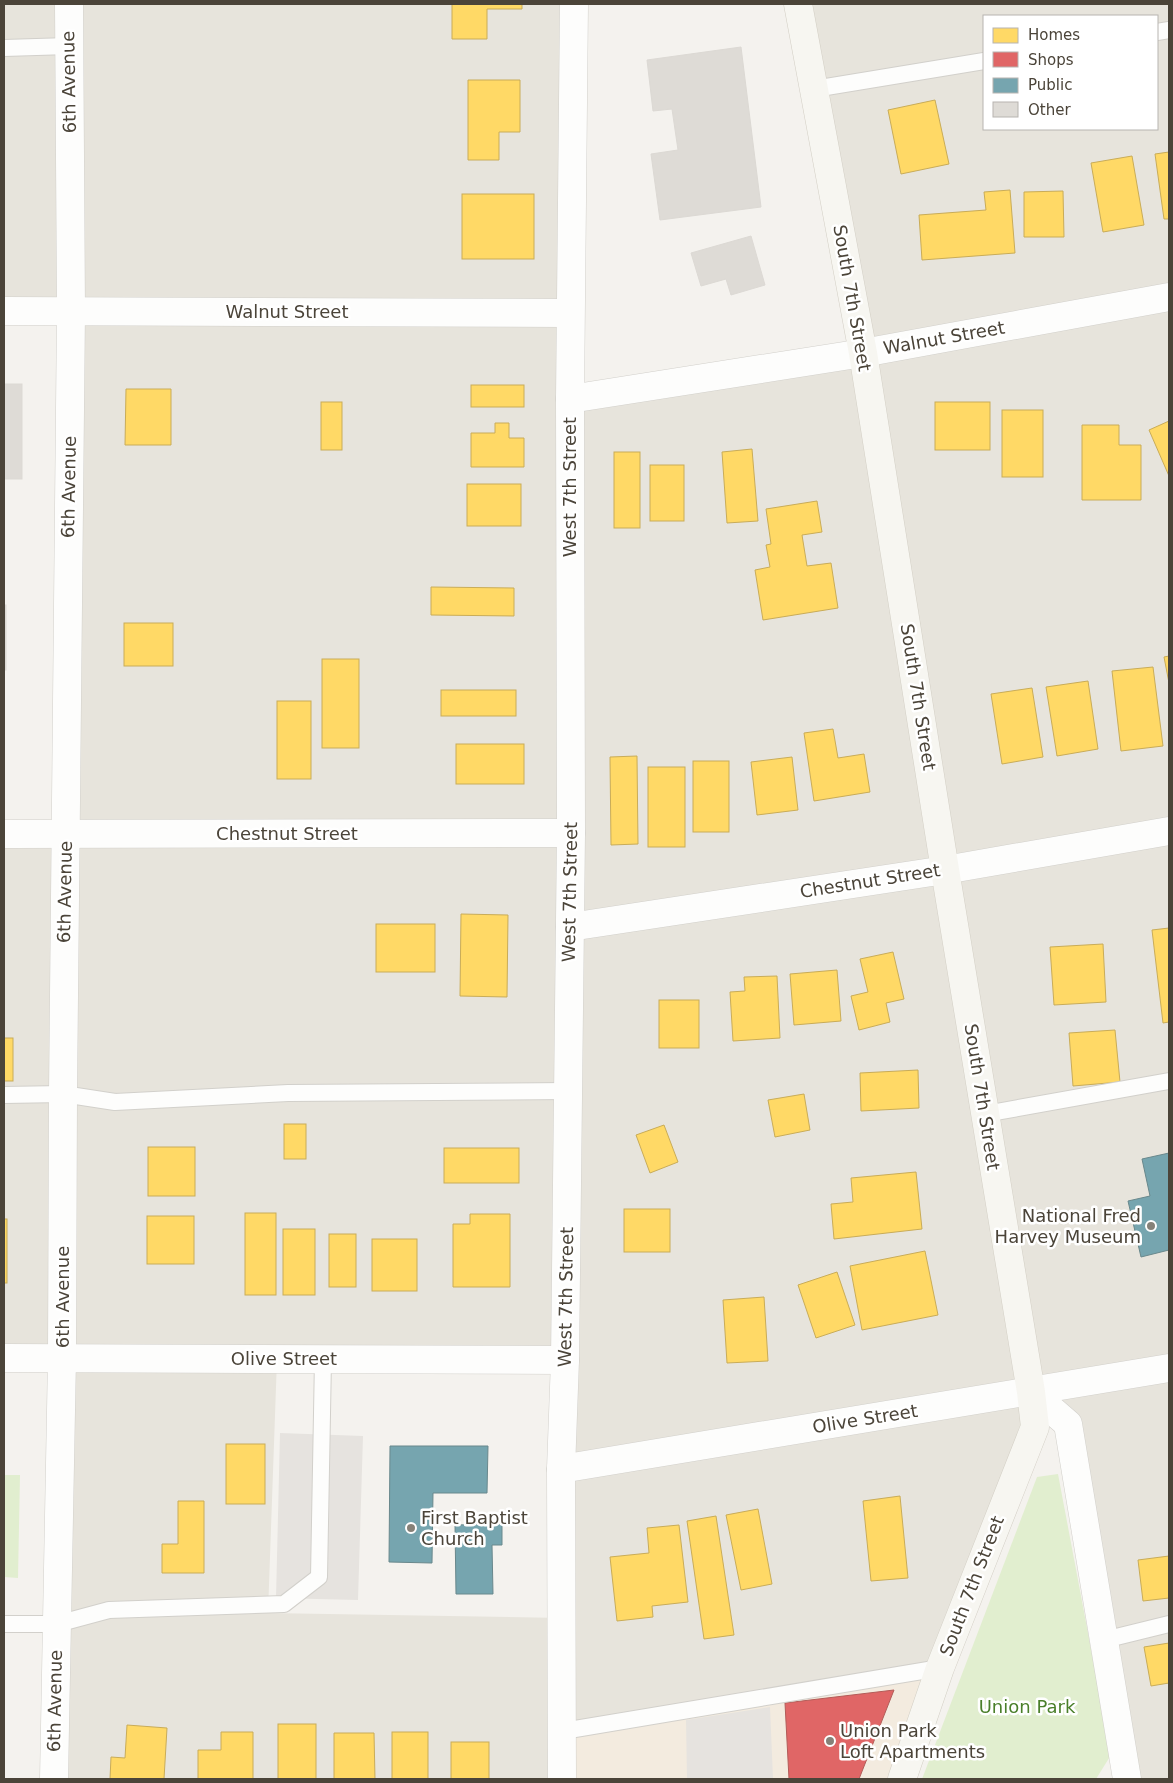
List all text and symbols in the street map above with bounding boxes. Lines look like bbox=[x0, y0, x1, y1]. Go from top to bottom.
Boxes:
legend bbox=[983, 15, 1158, 130]
text: Homes bbox=[1028, 26, 1080, 44]
street label: 6th Avenue bbox=[57, 31, 80, 133]
text: Shops bbox=[1028, 51, 1074, 69]
text: Public bbox=[1028, 76, 1072, 94]
text: Other bbox=[1028, 101, 1071, 119]
street label: South 7th Street bbox=[829, 223, 876, 373]
street label: Walnut Street bbox=[226, 301, 348, 322]
street label: Walnut Street bbox=[882, 316, 1006, 359]
street label: West 7th Street bbox=[559, 417, 580, 557]
street label: 6th Avenue bbox=[57, 436, 80, 538]
street label: South 7th Street bbox=[897, 622, 940, 772]
street label: West 7th Street bbox=[558, 822, 581, 962]
street label: Chestnut Street bbox=[216, 823, 358, 844]
street label: 6th Avenue bbox=[53, 841, 76, 943]
street label: Chestnut Street bbox=[798, 859, 942, 902]
street label: South 7th Street bbox=[961, 1022, 1004, 1172]
place label: National Fred Harvey Museum bbox=[995, 1205, 1141, 1247]
marker: National Fred Harvey Museum bbox=[1145, 1220, 1157, 1232]
street label: West 7th Street bbox=[554, 1227, 577, 1367]
street label: 6th Avenue bbox=[52, 1246, 73, 1348]
street label: Olive Street bbox=[231, 1348, 337, 1369]
street label: Olive Street bbox=[811, 1400, 919, 1437]
place label: First Baptist Church bbox=[421, 1507, 528, 1549]
street label: South 7th Street bbox=[935, 1513, 1008, 1659]
marker: First Baptist Church bbox=[405, 1522, 417, 1534]
street label: 6th Avenue bbox=[43, 1650, 66, 1752]
park label: Union Park bbox=[979, 1696, 1076, 1717]
place label: Union Park Loft Apartments bbox=[840, 1720, 985, 1762]
marker: Union Park Loft Apartments bbox=[824, 1735, 836, 1747]

